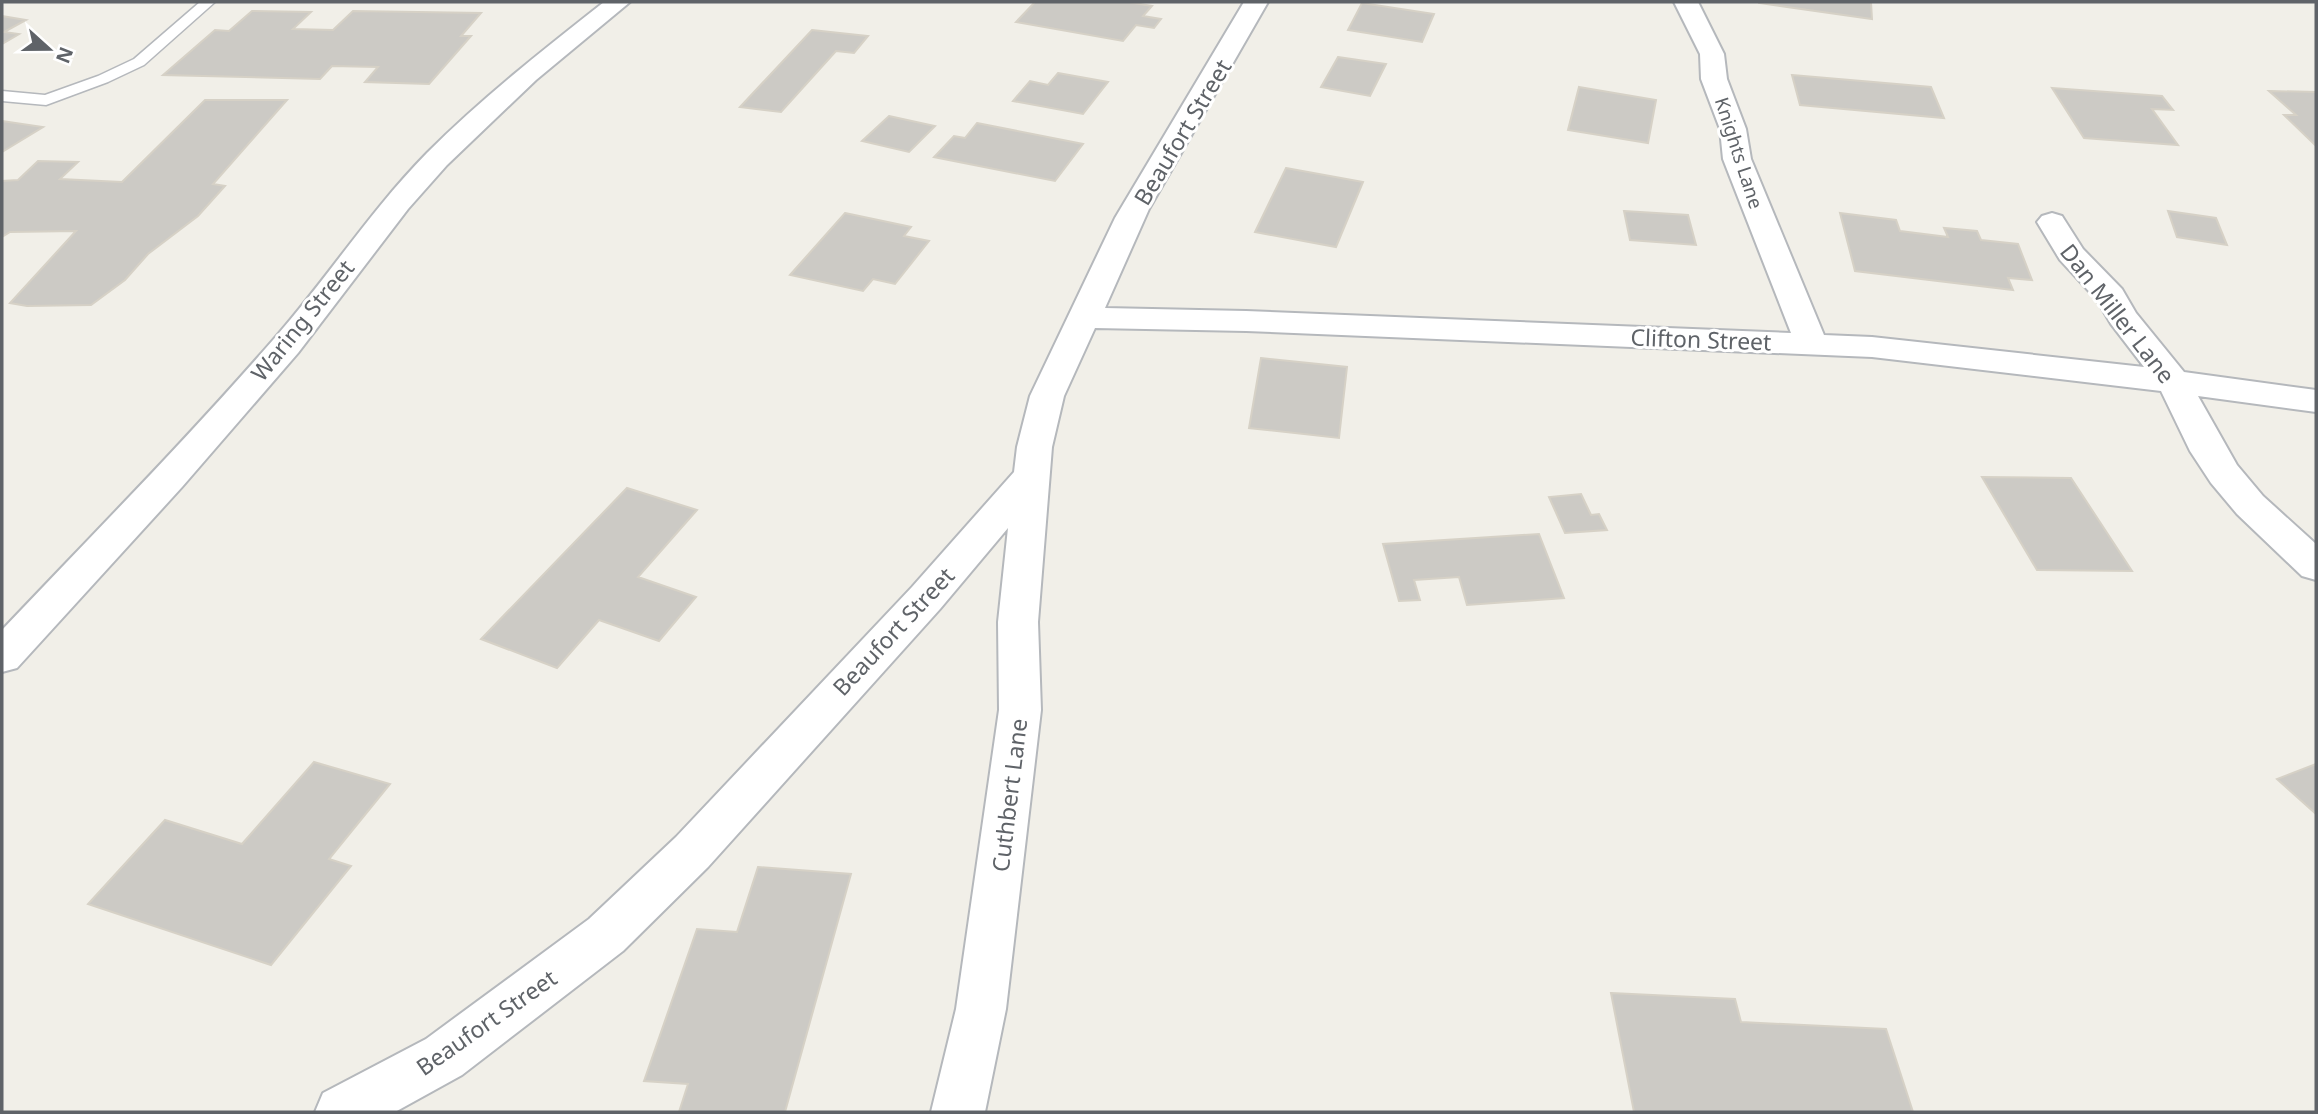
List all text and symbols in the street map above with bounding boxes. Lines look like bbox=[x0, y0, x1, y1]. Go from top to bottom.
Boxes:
north arrow bbox=[14, 14, 84, 84]
text: N bbox=[50, 43, 80, 67]
street label: Beaufort Street bbox=[1126, 53, 1238, 211]
street label: Knights Lane bbox=[1709, 94, 1769, 212]
street label: Dan Miller Lane bbox=[2053, 237, 2183, 389]
street label: Waring Street bbox=[243, 252, 361, 388]
street label: Clifton Street bbox=[1630, 321, 1772, 357]
street label: Beaufort Street bbox=[825, 560, 961, 702]
street label: Cuthbert Lane bbox=[984, 716, 1034, 874]
street label: Beaufort Street bbox=[409, 962, 563, 1082]

